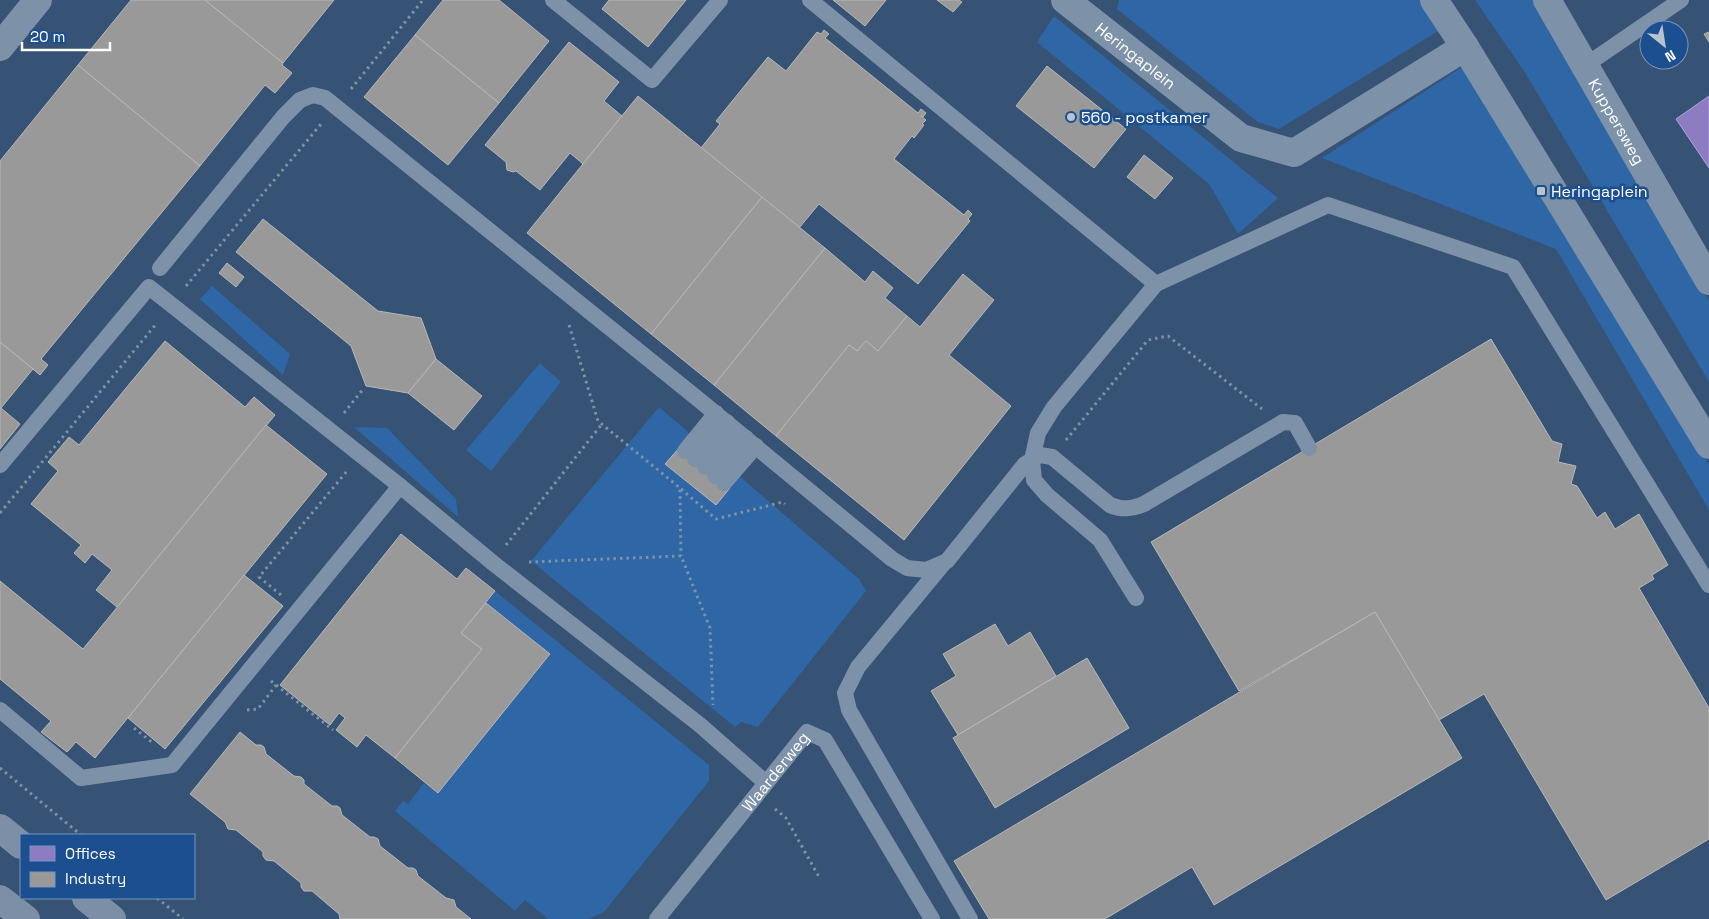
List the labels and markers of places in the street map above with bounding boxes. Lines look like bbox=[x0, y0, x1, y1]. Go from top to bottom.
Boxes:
place label: 560 - postkamer bbox=[1081, 107, 1208, 128]
marker: 560 - postkamer bbox=[1065, 111, 1077, 123]
place label: Heringaplein bbox=[1551, 181, 1648, 202]
marker: Heringaplein bbox=[1535, 185, 1547, 197]

